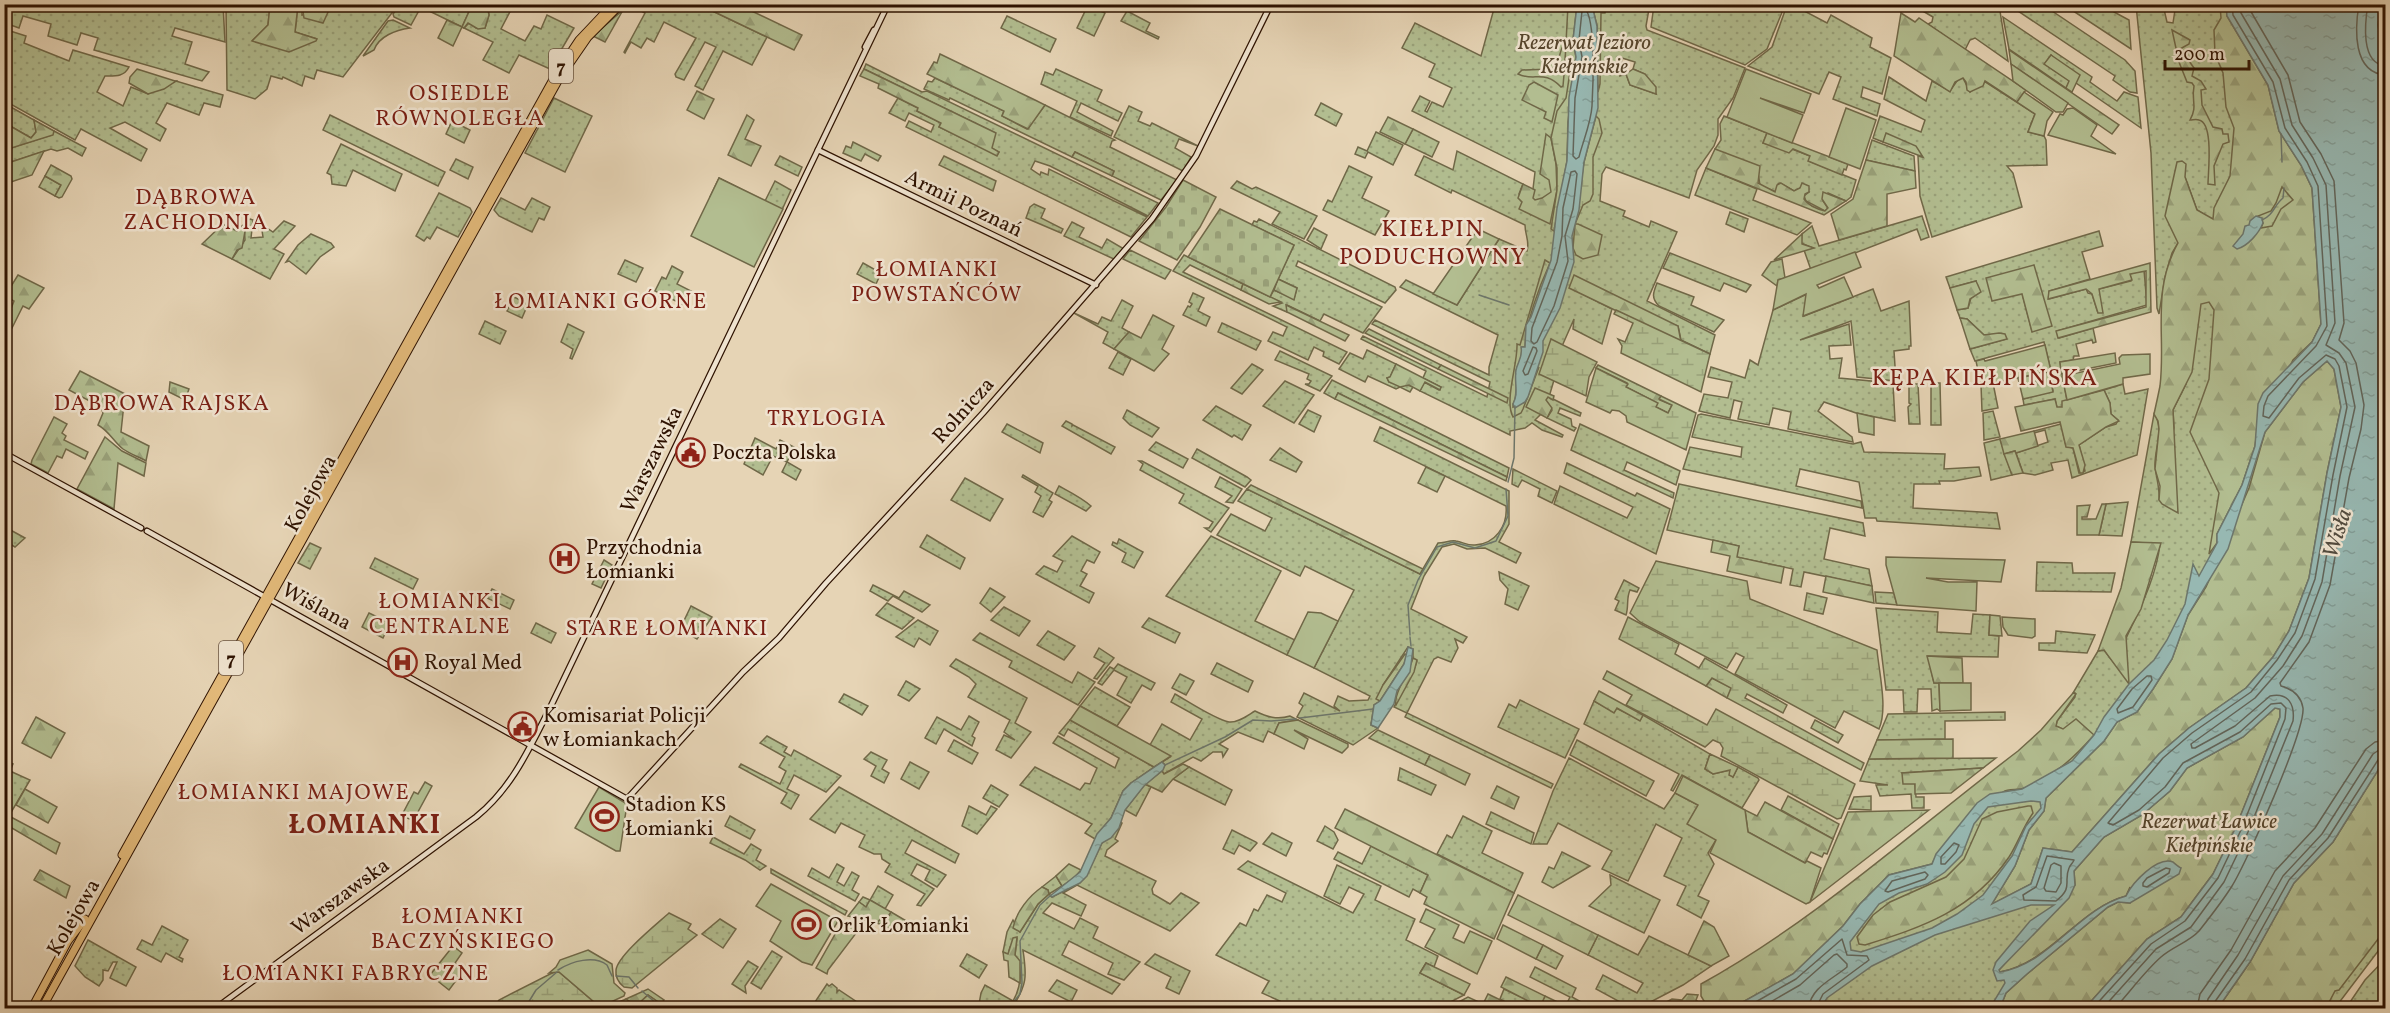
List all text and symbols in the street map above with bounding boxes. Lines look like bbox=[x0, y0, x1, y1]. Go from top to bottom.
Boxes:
park label: Rezerwat Jezioro Kiełpińskie bbox=[1517, 29, 1651, 82]
scale bar bbox=[2165, 33, 2249, 71]
text: 200 m bbox=[2174, 43, 2225, 68]
road number: 7 bbox=[549, 49, 573, 83]
district label: OSIEDLE RÓWNOLEGŁA bbox=[375, 79, 545, 135]
street label: Armii Poznań bbox=[899, 163, 1027, 245]
district label: DĄBROWA ZACHODNIA bbox=[123, 183, 269, 239]
district label: KIEŁPIN PODUCHOWNY bbox=[1339, 213, 1527, 275]
district label: ŁOMIANKI POWSTAŃCÓW bbox=[851, 255, 1023, 311]
district label: ŁOMIANKI GÓRNE bbox=[494, 287, 708, 318]
district label: KĘPA KIEŁPIŃSKA bbox=[1872, 362, 2098, 396]
street label: Rolnicza bbox=[926, 371, 1002, 451]
district label: DĄBROWA RAJSKA bbox=[54, 389, 270, 420]
street label: Warszawska bbox=[614, 401, 691, 518]
district label: TRYLOGIA bbox=[767, 404, 887, 435]
public building icon: Poczta Polska bbox=[675, 436, 707, 468]
place label: Poczta Polska bbox=[712, 439, 837, 468]
street label: Kolejowa bbox=[278, 450, 344, 538]
water label: Wisła bbox=[2316, 505, 2361, 562]
place label: Przychodnia Łomianki bbox=[586, 534, 702, 587]
hospital icon: Przychodnia Łomianki bbox=[549, 543, 581, 575]
street label: Wiślana bbox=[276, 576, 356, 638]
district label: ŁOMIANKI CENTRALNE bbox=[369, 587, 511, 643]
district label: STARE ŁOMIANKI bbox=[566, 614, 768, 645]
road number: 7 bbox=[219, 641, 243, 675]
hospital icon: Royal Med bbox=[387, 646, 419, 678]
place label: Royal Med bbox=[424, 649, 522, 678]
place label: Komisariat Policji w Łomiankach bbox=[543, 702, 706, 755]
public building icon: Komisariat Policji w Łomiankach bbox=[506, 711, 538, 743]
district label: ŁOMIANKI MAJOWE bbox=[178, 778, 410, 809]
place label: Stadion KS Łomianki bbox=[625, 791, 726, 844]
sports icon: Stadion KS Łomianki bbox=[588, 800, 620, 832]
district label: ŁOMIANKI bbox=[288, 807, 442, 845]
park label: Rezerwat Ławice Kiełpińskie bbox=[2141, 808, 2277, 861]
street label: Warszawska bbox=[286, 852, 396, 943]
street label: Kolejowa bbox=[41, 874, 108, 961]
district label: ŁOMIANKI BACZYŃSKIEGO bbox=[371, 902, 555, 958]
sports icon: Orlik Łomianki bbox=[791, 909, 823, 941]
place label: Orlik Łomianki bbox=[828, 912, 969, 941]
district label: ŁOMIANKI FABRYCZNE bbox=[222, 959, 490, 990]

